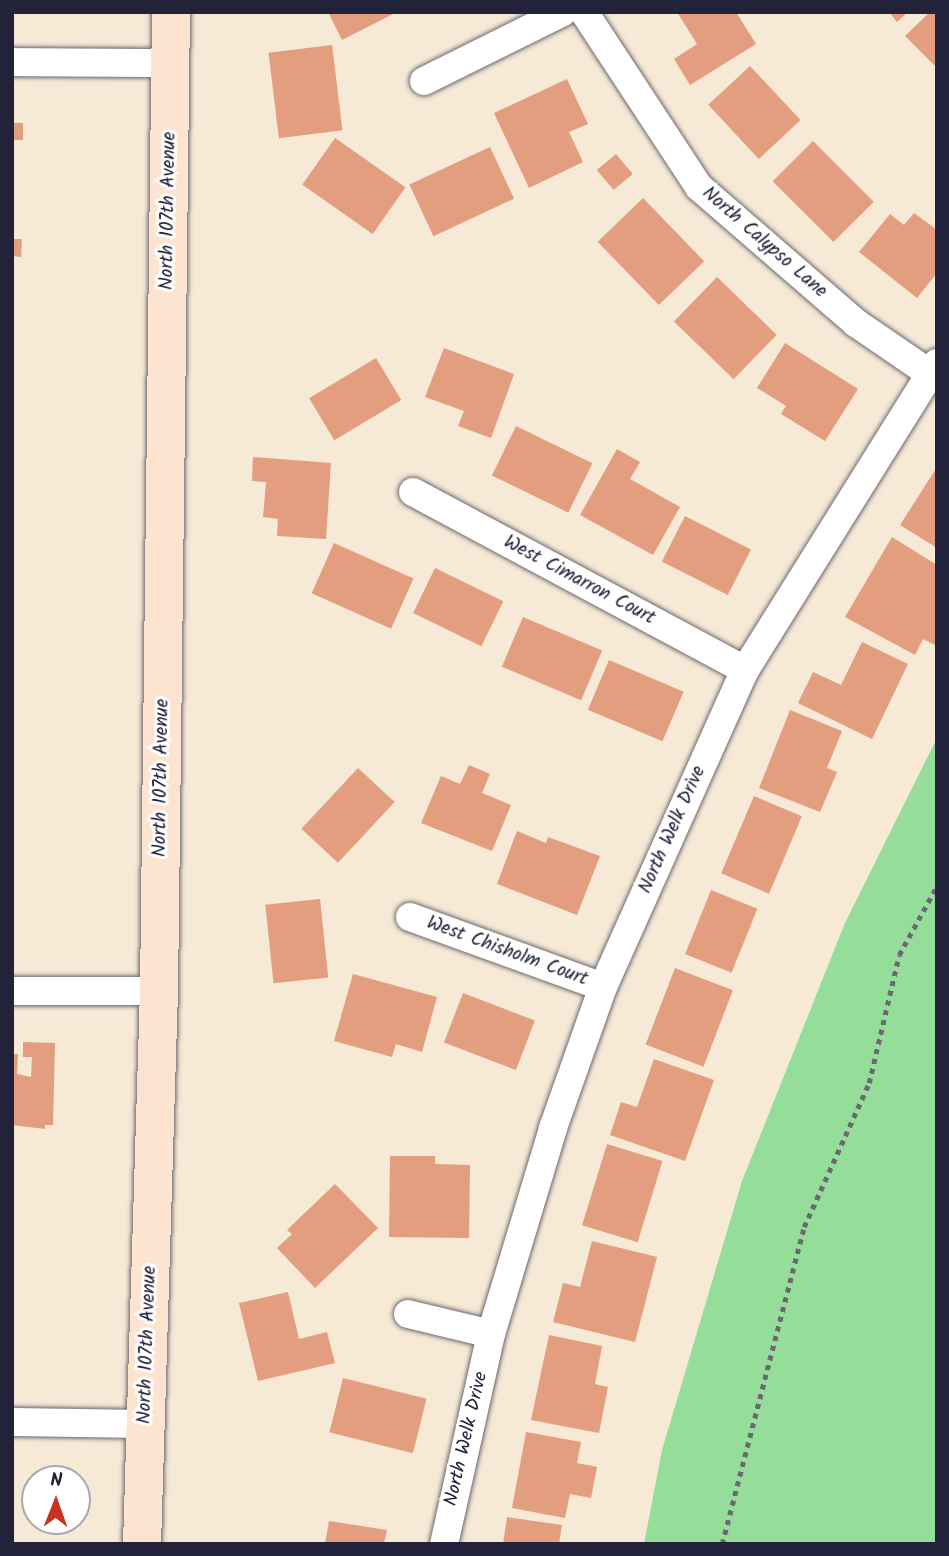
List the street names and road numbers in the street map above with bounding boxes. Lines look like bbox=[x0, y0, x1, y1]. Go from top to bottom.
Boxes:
street label: North 107th Avenue bbox=[156, 132, 182, 290]
street label: North Calypso Lane bbox=[697, 183, 831, 303]
street label: West Cimarron Court bbox=[499, 531, 659, 631]
street label: North 107th Avenue bbox=[149, 699, 175, 857]
street label: North Welk Drive bbox=[635, 763, 711, 897]
street label: West Chisholm Court bbox=[423, 912, 591, 992]
street label: North 107th Avenue bbox=[134, 1266, 162, 1424]
street label: North Welk Drive bbox=[440, 1370, 494, 1508]

